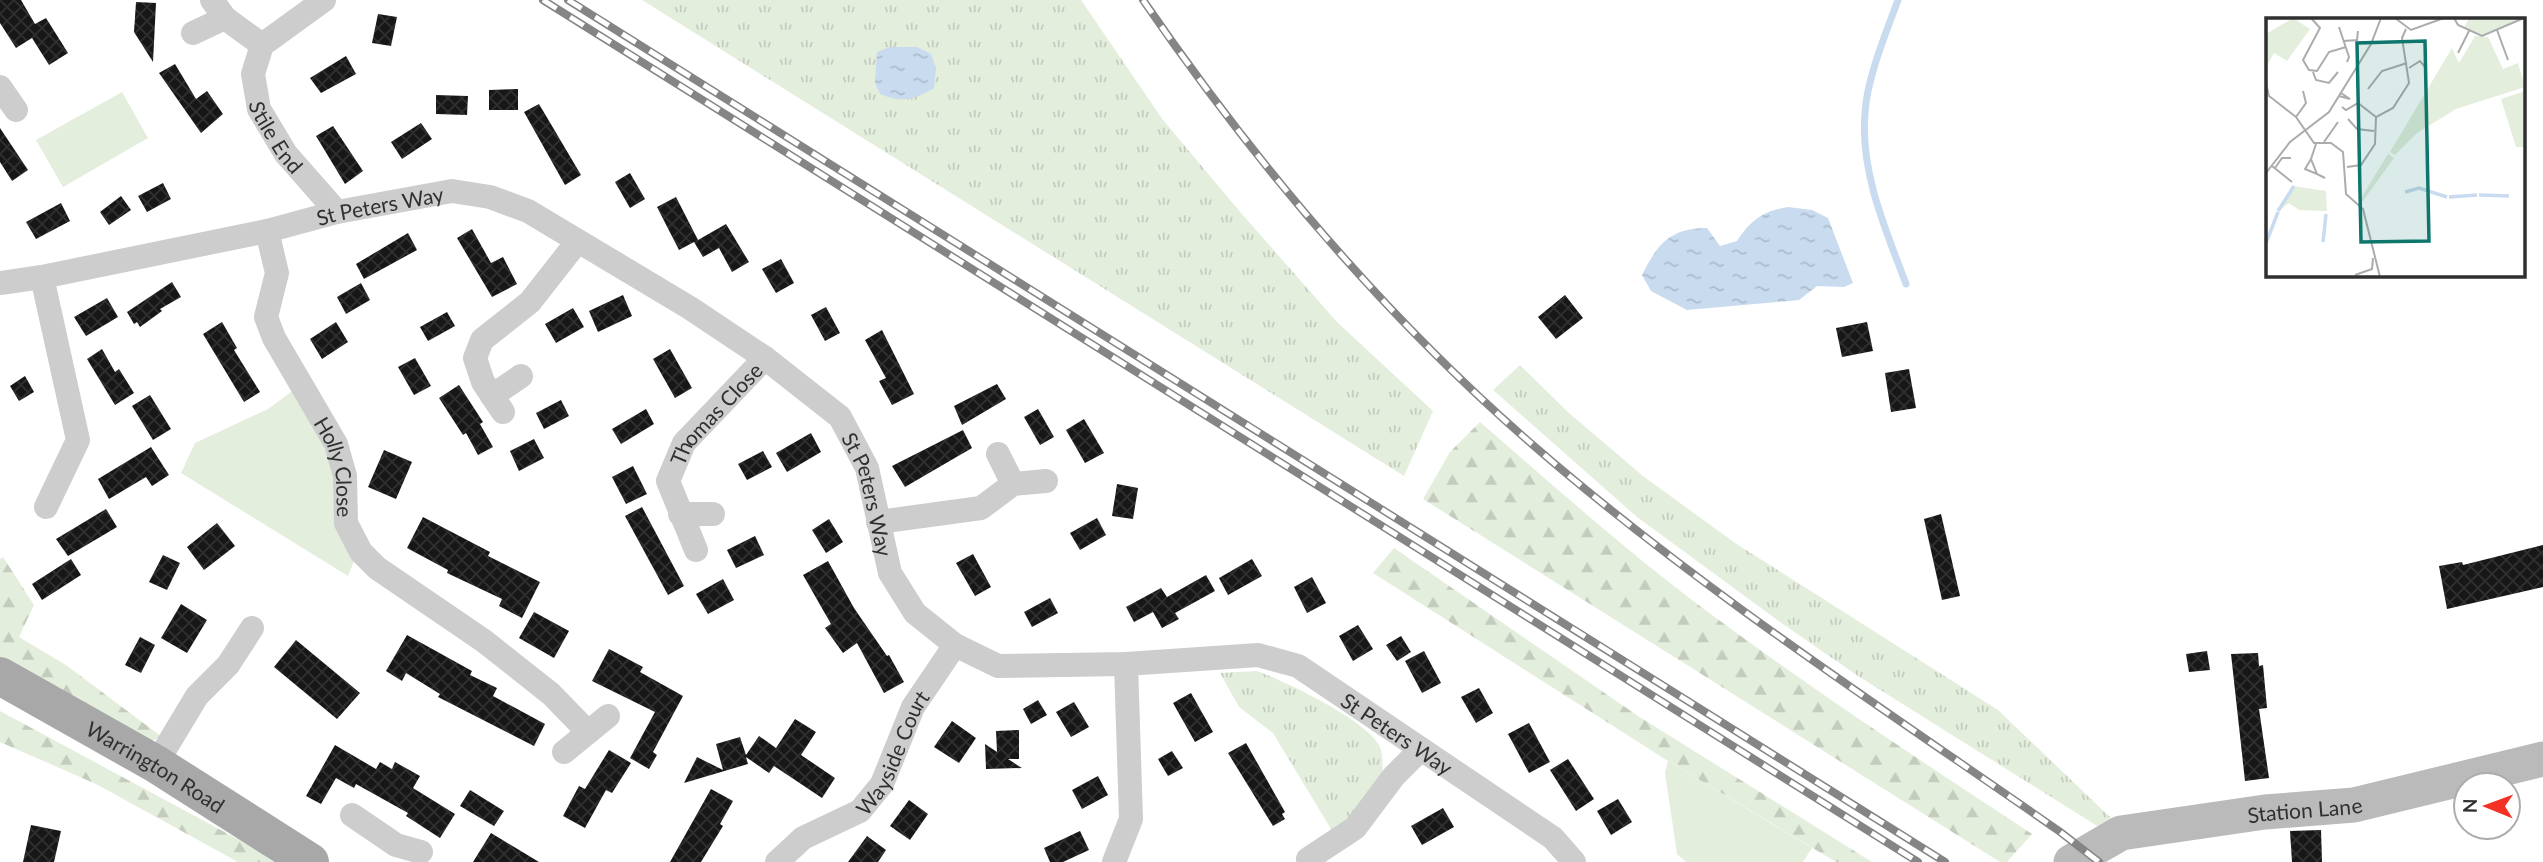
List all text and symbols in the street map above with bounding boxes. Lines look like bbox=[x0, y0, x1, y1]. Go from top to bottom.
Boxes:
inset map bbox=[2266, 18, 2526, 276]
street label: Stile End bbox=[245, 99, 309, 178]
street label: St Peters Way bbox=[313, 180, 445, 230]
street label: Thomas Close bbox=[664, 357, 767, 468]
street label: Holly Close bbox=[310, 412, 358, 517]
street label: St Peters Way bbox=[838, 428, 898, 559]
street label: Wayside Court bbox=[850, 685, 934, 819]
street label: St Peters Way bbox=[1337, 687, 1458, 780]
street label: Warrington Road bbox=[82, 715, 230, 817]
north arrow bbox=[2452, 771, 2522, 841]
street label: Station Lane bbox=[2246, 791, 2365, 827]
text: N bbox=[2458, 798, 2481, 813]

